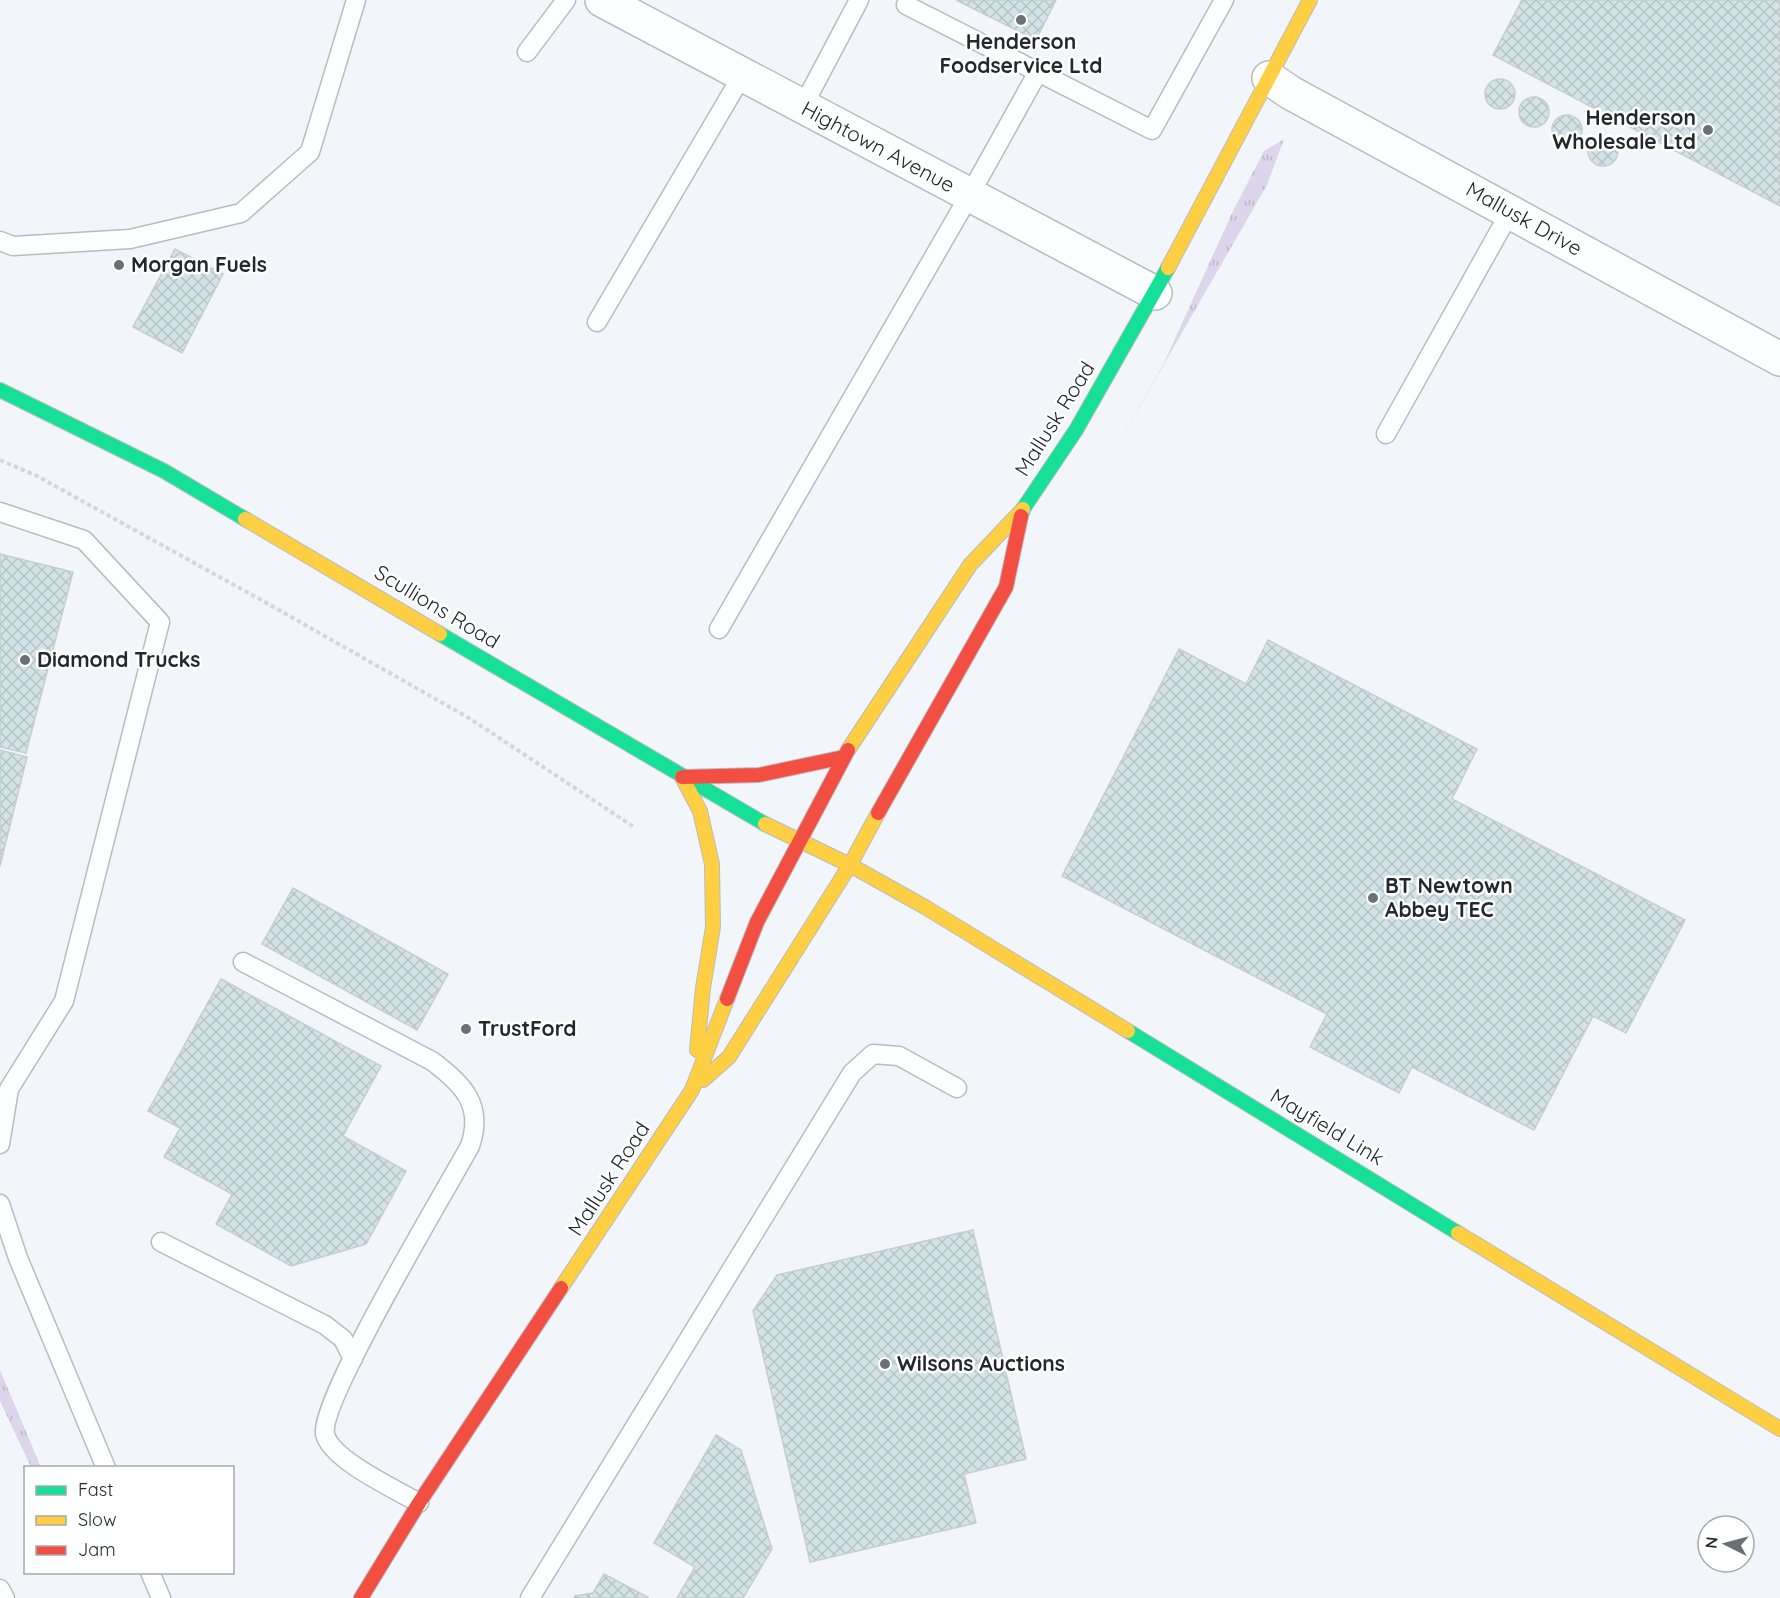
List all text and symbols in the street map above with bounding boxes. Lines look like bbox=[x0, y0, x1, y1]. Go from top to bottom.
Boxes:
marker: Henderson Foodservice Ltd bbox=[1014, 13, 1028, 27]
place label: Henderson Foodservice Ltd bbox=[940, 28, 1102, 78]
street label: Hightown Avenue bbox=[797, 95, 960, 197]
place label: Henderson Wholesale Ltd bbox=[1552, 104, 1696, 154]
marker: Henderson Wholesale Ltd bbox=[1701, 123, 1715, 137]
street label: Mallusk Drive bbox=[1462, 175, 1587, 261]
place label: Morgan Fuels bbox=[131, 251, 267, 277]
marker: Morgan Fuels bbox=[112, 258, 126, 272]
street label: Mallusk Road bbox=[1009, 356, 1100, 481]
street label: Scullions Road bbox=[370, 559, 505, 654]
place label: Diamond Trucks bbox=[37, 646, 200, 672]
marker: Diamond Trucks bbox=[18, 653, 32, 667]
place label: BT Newtown Abbey TEC bbox=[1385, 872, 1513, 922]
marker: BT Newtown Abbey TEC bbox=[1366, 891, 1380, 905]
place label: TrustFord bbox=[478, 1015, 576, 1041]
marker: TrustFord bbox=[459, 1022, 473, 1036]
street label: Mayfield Link bbox=[1266, 1082, 1389, 1170]
street label: Mallusk Road bbox=[562, 1117, 655, 1240]
place label: Wilsons Auctions bbox=[897, 1350, 1065, 1376]
marker: Wilsons Auctions bbox=[878, 1357, 892, 1371]
legend bbox=[24, 1466, 234, 1574]
text: Fast bbox=[78, 1478, 113, 1501]
text: Slow bbox=[78, 1508, 116, 1531]
north arrow bbox=[1696, 1514, 1756, 1574]
text: N bbox=[1701, 1536, 1722, 1549]
text: Jam bbox=[78, 1538, 116, 1561]

